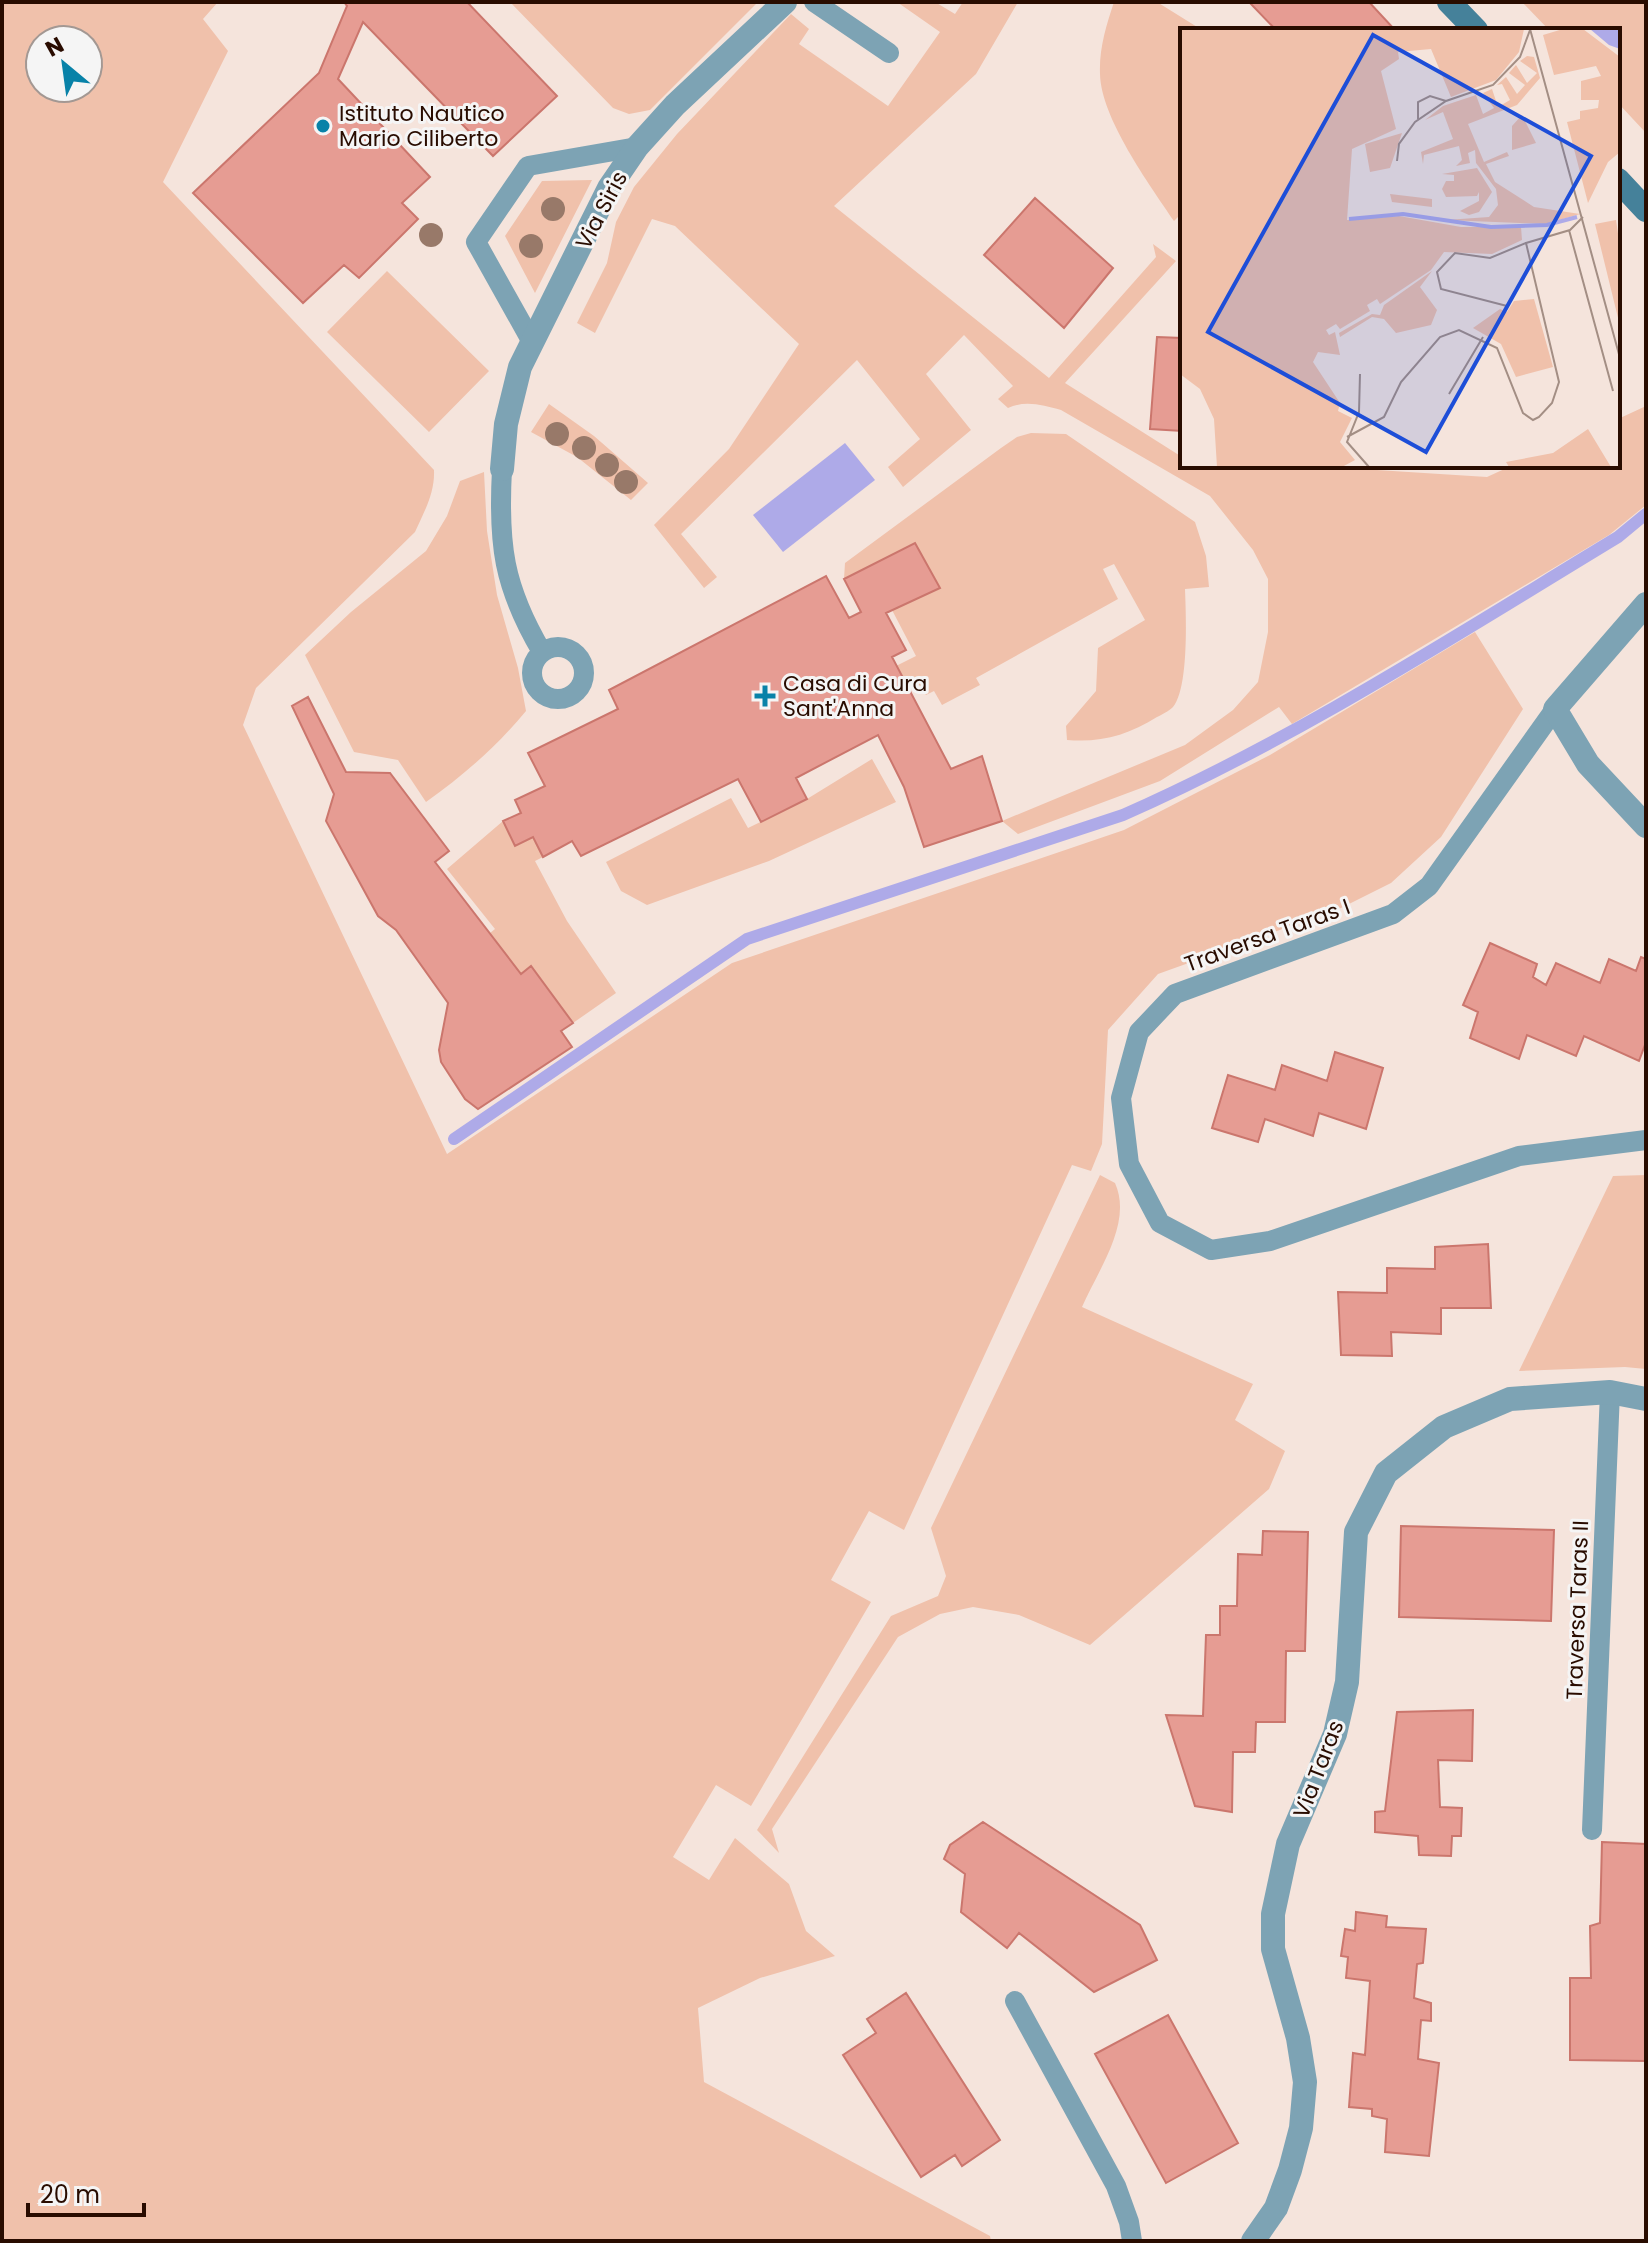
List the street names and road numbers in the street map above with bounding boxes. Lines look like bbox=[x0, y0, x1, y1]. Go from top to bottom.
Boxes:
street label: Via Siris bbox=[568, 166, 635, 255]
street label: Traversa Taras I bbox=[1180, 891, 1354, 980]
street label: Traversa Taras II bbox=[1559, 1520, 1596, 1700]
street label: Via Taras bbox=[1286, 1716, 1351, 1823]

